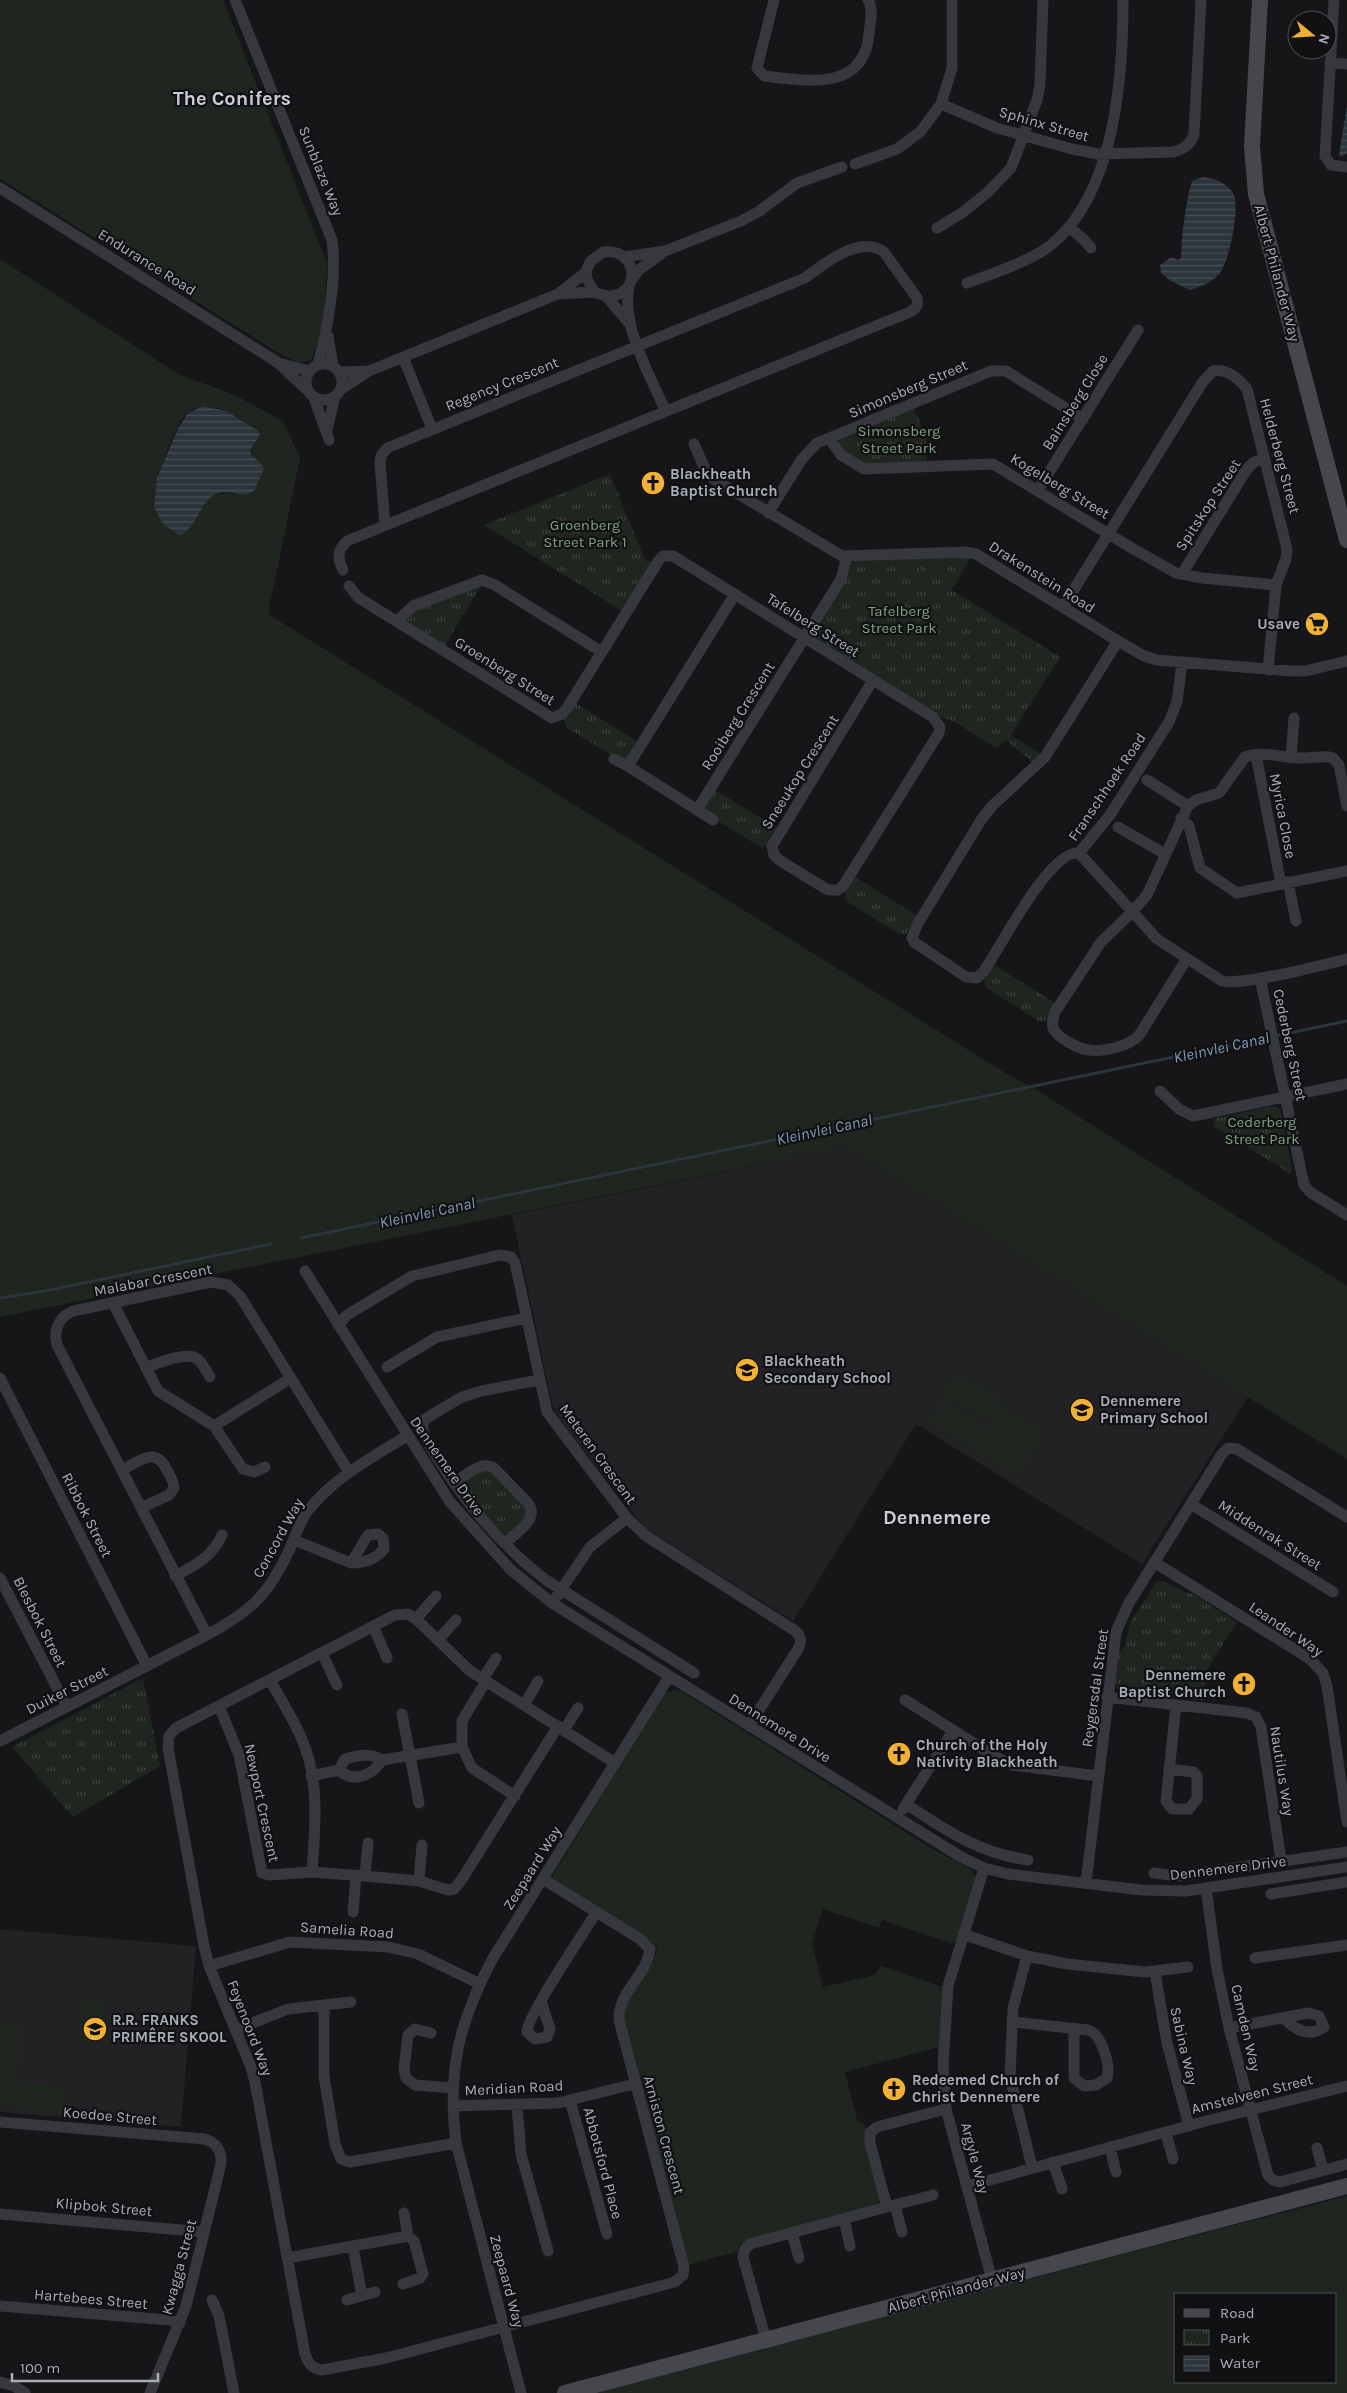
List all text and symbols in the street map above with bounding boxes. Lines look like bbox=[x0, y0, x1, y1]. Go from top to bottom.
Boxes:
north arrow bbox=[1287, 10, 1337, 60]
text: N bbox=[1314, 31, 1334, 46]
district label: The Conifers bbox=[173, 87, 291, 110]
street label: Sphinx Street bbox=[997, 103, 1091, 146]
street label: Sunblaze Way bbox=[295, 124, 347, 218]
street label: Albert Philander Way bbox=[1250, 203, 1304, 343]
street label: Endurance Road bbox=[95, 225, 199, 299]
street label: Bainsberg Close bbox=[1038, 351, 1112, 453]
street label: Regency Crescent bbox=[443, 353, 562, 415]
street label: Simonsberg Street bbox=[846, 356, 971, 422]
street label: Helderberg Street bbox=[1256, 396, 1304, 516]
park label: Simonsberg Street Park bbox=[858, 422, 941, 457]
street label: Kogelberg Street bbox=[1007, 449, 1113, 523]
street label: Spitskop Street bbox=[1172, 455, 1245, 554]
place label: Blackheath Baptist Church bbox=[670, 465, 778, 500]
church icon: Blackheath Baptist Church bbox=[640, 470, 666, 496]
park label: Groenberg Street Park 1 bbox=[543, 516, 627, 551]
street label: Drakenstein Road bbox=[986, 537, 1098, 617]
street label: Tafelberg Street bbox=[763, 589, 863, 661]
park label: Tafelberg Street Park bbox=[861, 602, 937, 637]
supermarket icon: Usave bbox=[1304, 611, 1330, 637]
place label: Usave bbox=[1257, 615, 1300, 633]
street label: Groenberg Street bbox=[451, 633, 559, 709]
street label: Rooiberg Crescent bbox=[697, 658, 779, 773]
street label: Sneeukop Crescent bbox=[757, 711, 843, 833]
street label: Franschhoek Road bbox=[1064, 729, 1150, 845]
street label: Myrica Close bbox=[1266, 772, 1300, 860]
street label: Cederberg Street bbox=[1269, 987, 1311, 1103]
water label: Kleinvlei Canal bbox=[1172, 1028, 1271, 1067]
water label: Kleinvlei Canal bbox=[775, 1110, 874, 1149]
park label: Cederberg Street Park bbox=[1224, 1113, 1300, 1148]
water label: Kleinvlei Canal bbox=[378, 1193, 477, 1232]
street label: Malabar Crescent bbox=[92, 1260, 214, 1300]
place label: Blackheath Secondary School bbox=[764, 1352, 891, 1387]
school or university icon: Blackheath Secondary School bbox=[734, 1357, 760, 1383]
place label: Dennemere Primary School bbox=[1100, 1392, 1208, 1427]
school or university icon: Dennemere Primary School bbox=[1069, 1397, 1095, 1423]
street label: Meteren Crescent bbox=[556, 1400, 641, 1508]
street label: Dennemere Drive bbox=[406, 1413, 488, 1519]
street label: Ribbok Street bbox=[58, 1470, 116, 1561]
street label: Concord Way bbox=[249, 1495, 307, 1581]
street label: Middenrak Street bbox=[1215, 1496, 1325, 1574]
district label: Dennemere bbox=[883, 1506, 991, 1529]
street label: Blesbok Street bbox=[9, 1574, 71, 1671]
street label: Leander Way bbox=[1245, 1598, 1327, 1660]
street label: Reygersdal Street bbox=[1078, 1627, 1112, 1748]
street label: Duiker Street bbox=[23, 1661, 111, 1718]
place label: Dennemere Baptist Church bbox=[1118, 1666, 1226, 1701]
church icon: Dennemere Baptist Church bbox=[1231, 1671, 1257, 1697]
street label: Dennemere Drive bbox=[726, 1689, 834, 1767]
street label: Nautilus Way bbox=[1266, 1725, 1298, 1817]
place label: Church of the Holy Nativity Blackheath bbox=[916, 1736, 1058, 1771]
church icon: Church of the Holy Nativity Blackheath bbox=[886, 1741, 912, 1767]
street label: Newport Crescent bbox=[241, 1742, 283, 1864]
street label: Zeepaard Way bbox=[499, 1823, 565, 1913]
street label: Dennemere Drive bbox=[1169, 1852, 1287, 1884]
street label: Samelia Road bbox=[299, 1918, 395, 1942]
street label: Feyenoord Way bbox=[223, 1977, 277, 2079]
street label: Camden Way bbox=[1227, 1983, 1265, 2073]
street label: Sabina Way bbox=[1166, 2005, 1202, 2087]
place label: R.R. FRANKS PRIMÊRE SKOOL bbox=[112, 2011, 227, 2046]
school or university icon: R.R. FRANKS PRIMÊRE SKOOL bbox=[82, 2016, 108, 2042]
street label: Amstelveen Street bbox=[1189, 2070, 1315, 2118]
place label: Redeemed Church of Christ Dennemere bbox=[912, 2071, 1060, 2106]
street label: Arniston Crescent bbox=[639, 2074, 689, 2197]
street label: Meridian Road bbox=[464, 2076, 564, 2100]
church icon: Redeemed Church of Christ Dennemere bbox=[881, 2076, 907, 2102]
street label: Koedoe Street bbox=[62, 2103, 158, 2129]
street label: Abbotsford Place bbox=[579, 2105, 627, 2221]
street label: Argyle Way bbox=[957, 2120, 993, 2196]
street label: Klipbok Street bbox=[55, 2194, 153, 2220]
street label: Kwagga Street bbox=[158, 2217, 200, 2317]
street label: Zeepaard Way bbox=[486, 2232, 528, 2330]
street label: Albert Philander Way bbox=[886, 2263, 1026, 2317]
street label: Hartebees Street bbox=[33, 2285, 149, 2313]
legend bbox=[1174, 2293, 1337, 2383]
text: Road bbox=[1220, 2304, 1255, 2322]
text: Park bbox=[1220, 2329, 1250, 2347]
scale bar bbox=[12, 2350, 159, 2382]
text: Water bbox=[1220, 2354, 1261, 2372]
text: 100 m bbox=[20, 2359, 60, 2377]

